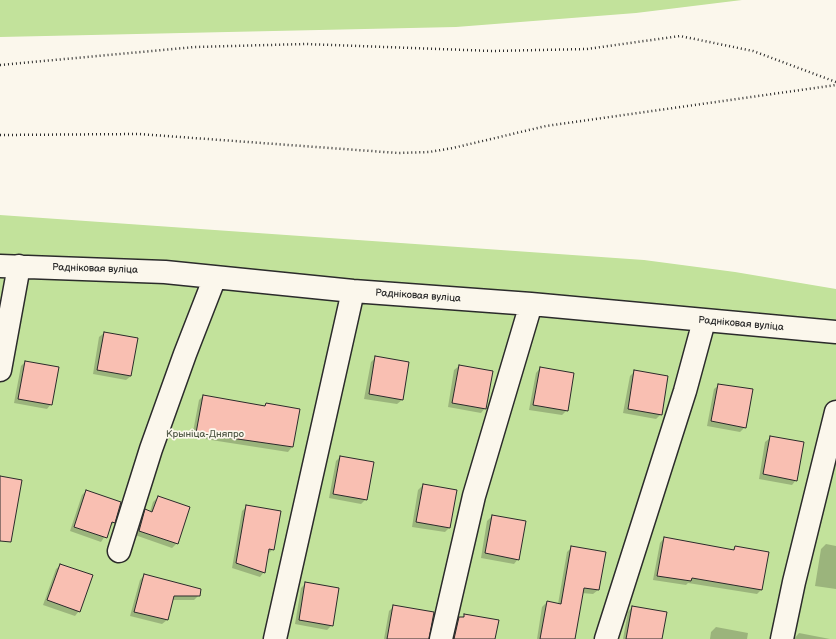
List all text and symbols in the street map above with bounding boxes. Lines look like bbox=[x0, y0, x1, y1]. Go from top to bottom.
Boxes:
street label: Радніковая вуліца bbox=[52, 262, 138, 276]
street label: Радніковая вуліца bbox=[375, 287, 461, 305]
street label: Радніковая вуліца bbox=[698, 314, 784, 334]
park label: Крыніца-Дняпро bbox=[166, 428, 244, 440]

